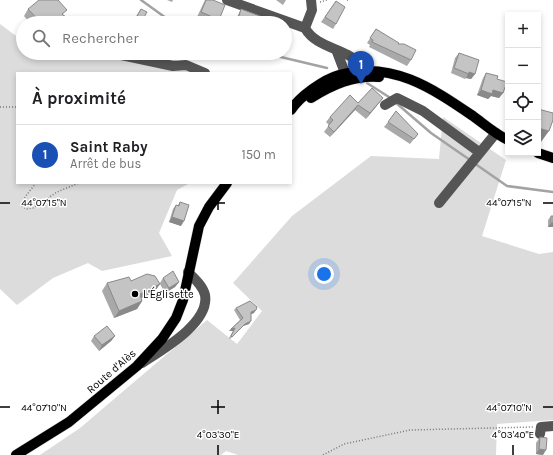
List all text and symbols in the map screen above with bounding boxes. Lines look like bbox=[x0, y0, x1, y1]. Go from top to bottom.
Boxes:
map controls bbox=[505, 12, 541, 156]
button: + bbox=[505, 12, 541, 48]
search box bbox=[16, 16, 292, 60]
icon: search bbox=[30, 27, 52, 49]
text: Rechercher bbox=[62, 29, 139, 47]
button: − bbox=[505, 48, 541, 84]
pin: 1 bbox=[348, 51, 374, 84]
button: locate bbox=[505, 84, 541, 120]
text: À proximité bbox=[32, 88, 126, 108]
button: layers bbox=[505, 120, 541, 156]
text: Saint Raby bbox=[70, 138, 148, 156]
text: 1 bbox=[43, 147, 47, 162]
text: 150 m bbox=[241, 147, 276, 162]
text: Arrêt de bus bbox=[70, 156, 141, 171]
text: 44°07'15"N bbox=[21, 197, 67, 209]
text: 44°07'15"N bbox=[486, 197, 532, 209]
your location bbox=[314, 264, 334, 284]
place label: L'Églisette bbox=[143, 286, 194, 301]
marker: L'Églisette bbox=[130, 289, 140, 299]
street label: Route d'Alès bbox=[84, 346, 139, 396]
text: 44°07'10"N bbox=[21, 402, 67, 414]
text: 44°07'10"N bbox=[486, 402, 532, 414]
text: 4°03'30"E bbox=[197, 429, 239, 441]
text: 4°03'40"E bbox=[492, 429, 534, 441]

